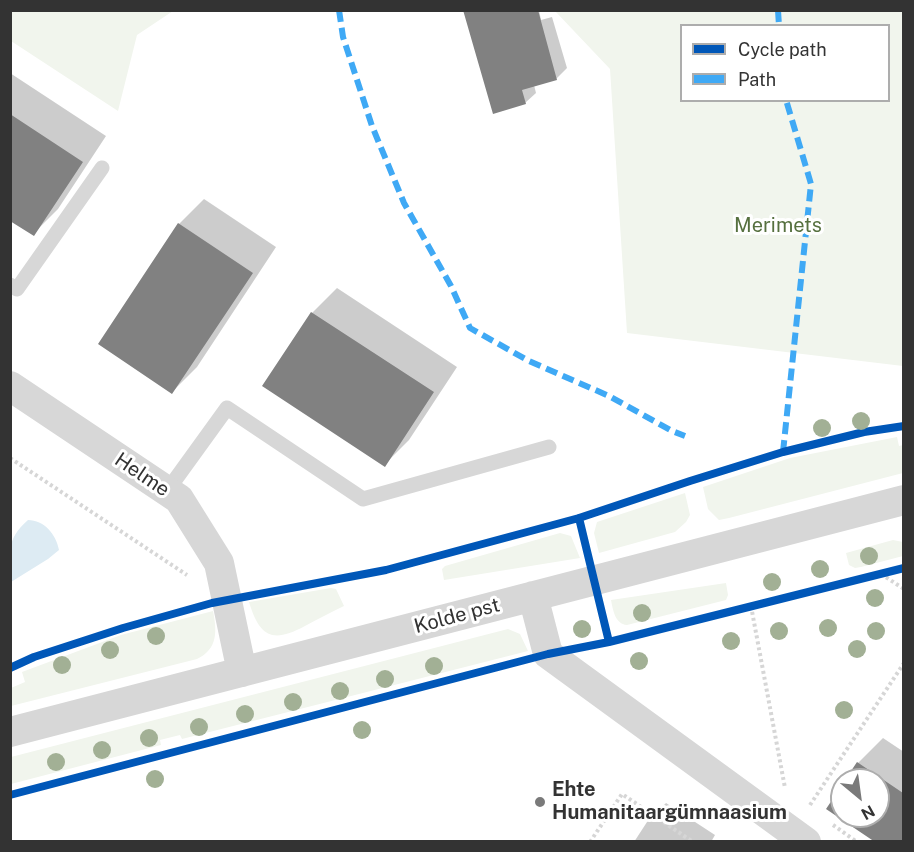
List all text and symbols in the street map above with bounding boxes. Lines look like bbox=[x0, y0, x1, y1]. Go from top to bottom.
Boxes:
legend bbox=[680, 24, 890, 102]
text: Cycle path bbox=[738, 39, 827, 60]
text: Path bbox=[738, 69, 776, 90]
park label: Merimets bbox=[734, 214, 822, 238]
street label: Helme bbox=[110, 448, 174, 502]
street label: Kolde pst bbox=[412, 593, 502, 639]
north arrow bbox=[830, 768, 890, 828]
place label: Ehte Humanitaargümnaasium bbox=[552, 778, 787, 825]
marker: Ehte Humanitaargümnaasium bbox=[533, 795, 547, 809]
text: N bbox=[858, 801, 878, 824]

